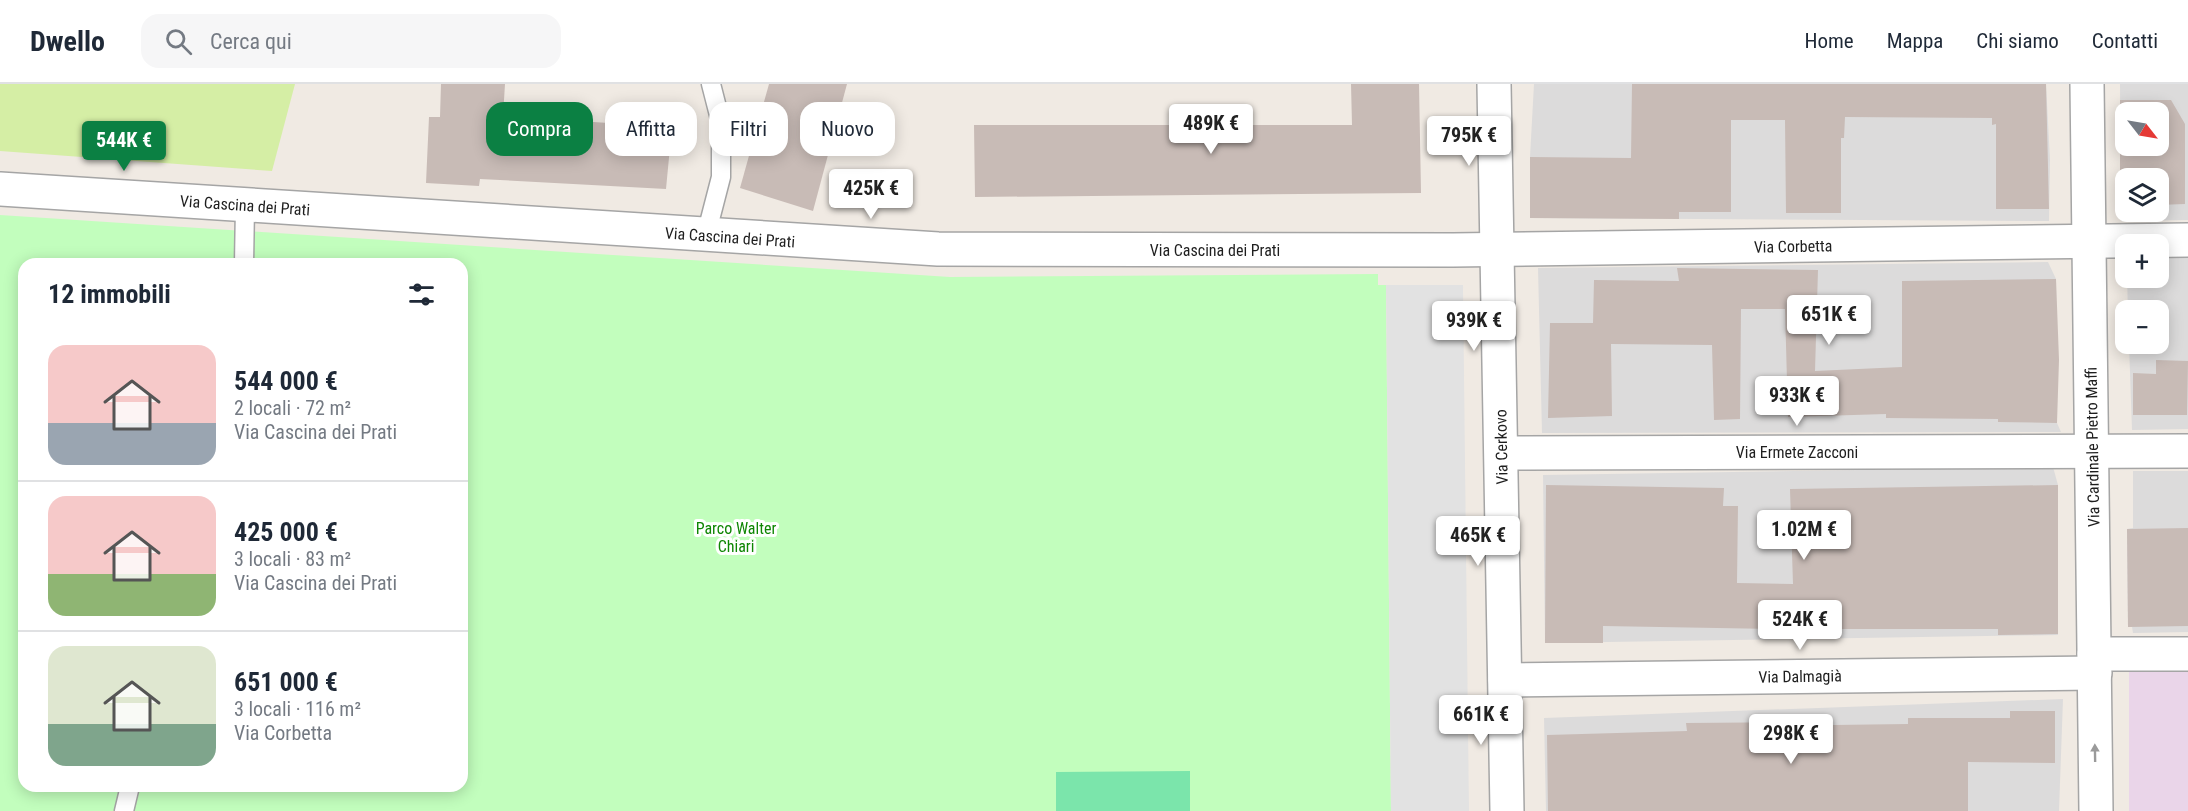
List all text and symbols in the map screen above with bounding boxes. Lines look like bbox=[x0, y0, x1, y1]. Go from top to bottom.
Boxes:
search box bbox=[141, 14, 561, 68]
text: Dwello bbox=[30, 25, 105, 58]
icon: search bbox=[162, 25, 195, 58]
text: Cerca qui bbox=[210, 29, 292, 54]
text: Home bbox=[1804, 29, 1854, 53]
text: Mappa bbox=[1887, 29, 1943, 53]
text: Chi siamo bbox=[1976, 29, 2059, 53]
text: Contatti bbox=[2092, 29, 2158, 53]
chip: Compra bbox=[486, 102, 593, 156]
chip: Affitta bbox=[605, 102, 697, 156]
chip: Filtri bbox=[709, 102, 788, 156]
chip: Nuovo bbox=[800, 102, 895, 156]
north arrow bbox=[2115, 102, 2169, 156]
map controls bbox=[2115, 102, 2169, 354]
pin: 489K € bbox=[1162, 104, 1260, 155]
text: 489K € bbox=[1183, 111, 1239, 135]
pin: 795K € bbox=[1420, 116, 1518, 167]
pin: 544K € bbox=[75, 121, 173, 172]
text: 795K € bbox=[1441, 123, 1497, 147]
text: 544K € bbox=[96, 128, 152, 152]
button: layers bbox=[2115, 168, 2169, 222]
pin: 425K € bbox=[822, 169, 920, 220]
text: 425K € bbox=[843, 176, 899, 200]
street label: Via Cascina dei Prati bbox=[179, 191, 311, 220]
street label: Via Cascina dei Prati bbox=[664, 223, 796, 252]
button: + bbox=[2115, 234, 2169, 288]
street label: Via Corbetta bbox=[1754, 236, 1832, 257]
street label: Via Cascina dei Prati bbox=[1150, 241, 1280, 260]
icon: filters bbox=[405, 278, 438, 311]
text: 12 immobili bbox=[48, 279, 171, 309]
pin: 651K € bbox=[1780, 295, 1878, 346]
button: − bbox=[2115, 300, 2169, 354]
pin: 939K € bbox=[1425, 301, 1523, 352]
text: 651K € bbox=[1801, 302, 1857, 326]
text: 939K € bbox=[1446, 308, 1502, 332]
text: 544 000 € bbox=[234, 366, 338, 396]
street label: Via Cardinale Pietro Maffi bbox=[2082, 367, 2103, 527]
icon: home bbox=[96, 369, 168, 441]
pin: 933K € bbox=[1748, 376, 1846, 427]
text: 933K € bbox=[1769, 383, 1825, 407]
text: 2 locali · 72 m² bbox=[234, 396, 351, 420]
street label: Via Cerkovo bbox=[1491, 409, 1512, 485]
text: Via Cascina dei Prati bbox=[234, 420, 397, 444]
street label: Via Ermete Zacconi bbox=[1736, 443, 1858, 462]
pin: 1.02M € bbox=[1749, 510, 1859, 561]
pin: 465K € bbox=[1429, 516, 1527, 567]
text: 425 000 € bbox=[234, 517, 338, 547]
text: 1.02M € bbox=[1771, 517, 1837, 541]
park label: Parco Walter Chiari bbox=[696, 519, 776, 556]
icon: home bbox=[96, 520, 168, 592]
text: 465K € bbox=[1450, 523, 1506, 547]
text: 3 locali · 83 m² bbox=[234, 547, 351, 571]
text: Via Cascina dei Prati bbox=[234, 571, 397, 595]
pin: 524K € bbox=[1751, 600, 1849, 651]
text: 524K € bbox=[1772, 607, 1828, 631]
street label: Via Dalmagià bbox=[1758, 666, 1842, 687]
text: 651 000 € bbox=[234, 667, 338, 697]
icon: home bbox=[96, 670, 168, 742]
pin: 661K € bbox=[1432, 695, 1530, 746]
text: 3 locali · 116 m² bbox=[234, 697, 361, 721]
text: 661K € bbox=[1453, 702, 1509, 726]
pin: 298K € bbox=[1742, 714, 1840, 765]
text: Via Corbetta bbox=[234, 721, 332, 745]
text: 298K € bbox=[1763, 721, 1819, 745]
one-way arrow bbox=[2090, 743, 2100, 762]

